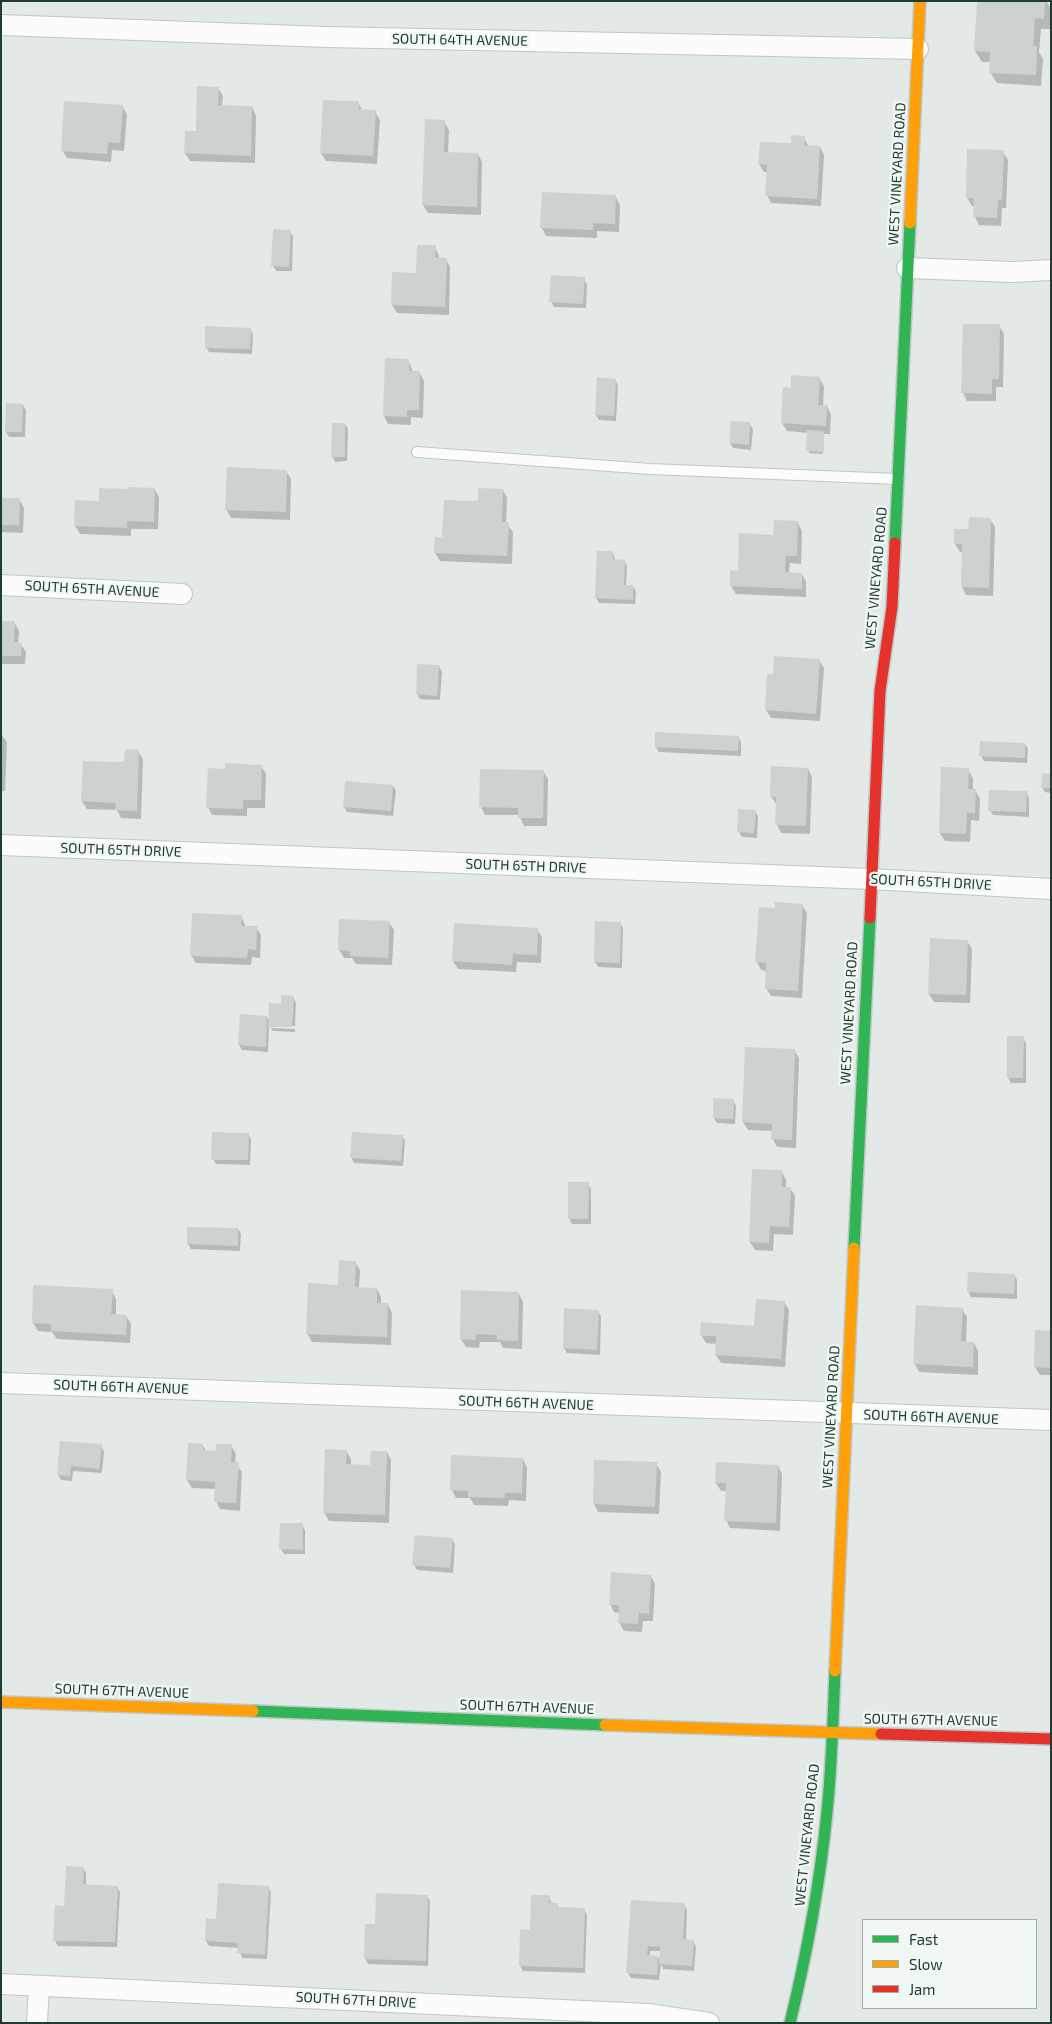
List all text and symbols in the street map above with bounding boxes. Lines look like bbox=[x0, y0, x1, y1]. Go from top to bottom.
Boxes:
street label: SOUTH 64TH AVENUE bbox=[392, 30, 528, 50]
street label: WEST VINEYARD ROAD bbox=[885, 102, 909, 246]
street label: WEST VINEYARD ROAD bbox=[861, 506, 891, 650]
street label: SOUTH 65TH AVENUE bbox=[24, 577, 160, 601]
street label: SOUTH 65TH DRIVE bbox=[60, 839, 182, 861]
street label: SOUTH 65TH DRIVE bbox=[465, 855, 587, 877]
street label: SOUTH 65TH DRIVE bbox=[870, 870, 992, 894]
street label: WEST VINEYARD ROAD bbox=[837, 941, 861, 1085]
street label: WEST VINEYARD ROAD bbox=[819, 1345, 843, 1489]
street label: SOUTH 66TH AVENUE bbox=[53, 1376, 189, 1398]
street label: SOUTH 66TH AVENUE bbox=[458, 1392, 594, 1414]
street label: SOUTH 66TH AVENUE bbox=[863, 1406, 999, 1428]
street label: SOUTH 67TH AVENUE bbox=[54, 1680, 190, 1702]
street label: SOUTH 67TH AVENUE bbox=[459, 1696, 595, 1718]
street label: SOUTH 67TH AVENUE bbox=[864, 1710, 998, 1730]
street label: WEST VINEYARD ROAD bbox=[791, 1763, 823, 1907]
legend bbox=[862, 1919, 1037, 2009]
text: Fast bbox=[909, 1930, 938, 1948]
text: Slow bbox=[909, 1955, 943, 1973]
text: Jam bbox=[909, 1980, 935, 1998]
street label: SOUTH 67TH DRIVE bbox=[295, 1988, 417, 2012]

